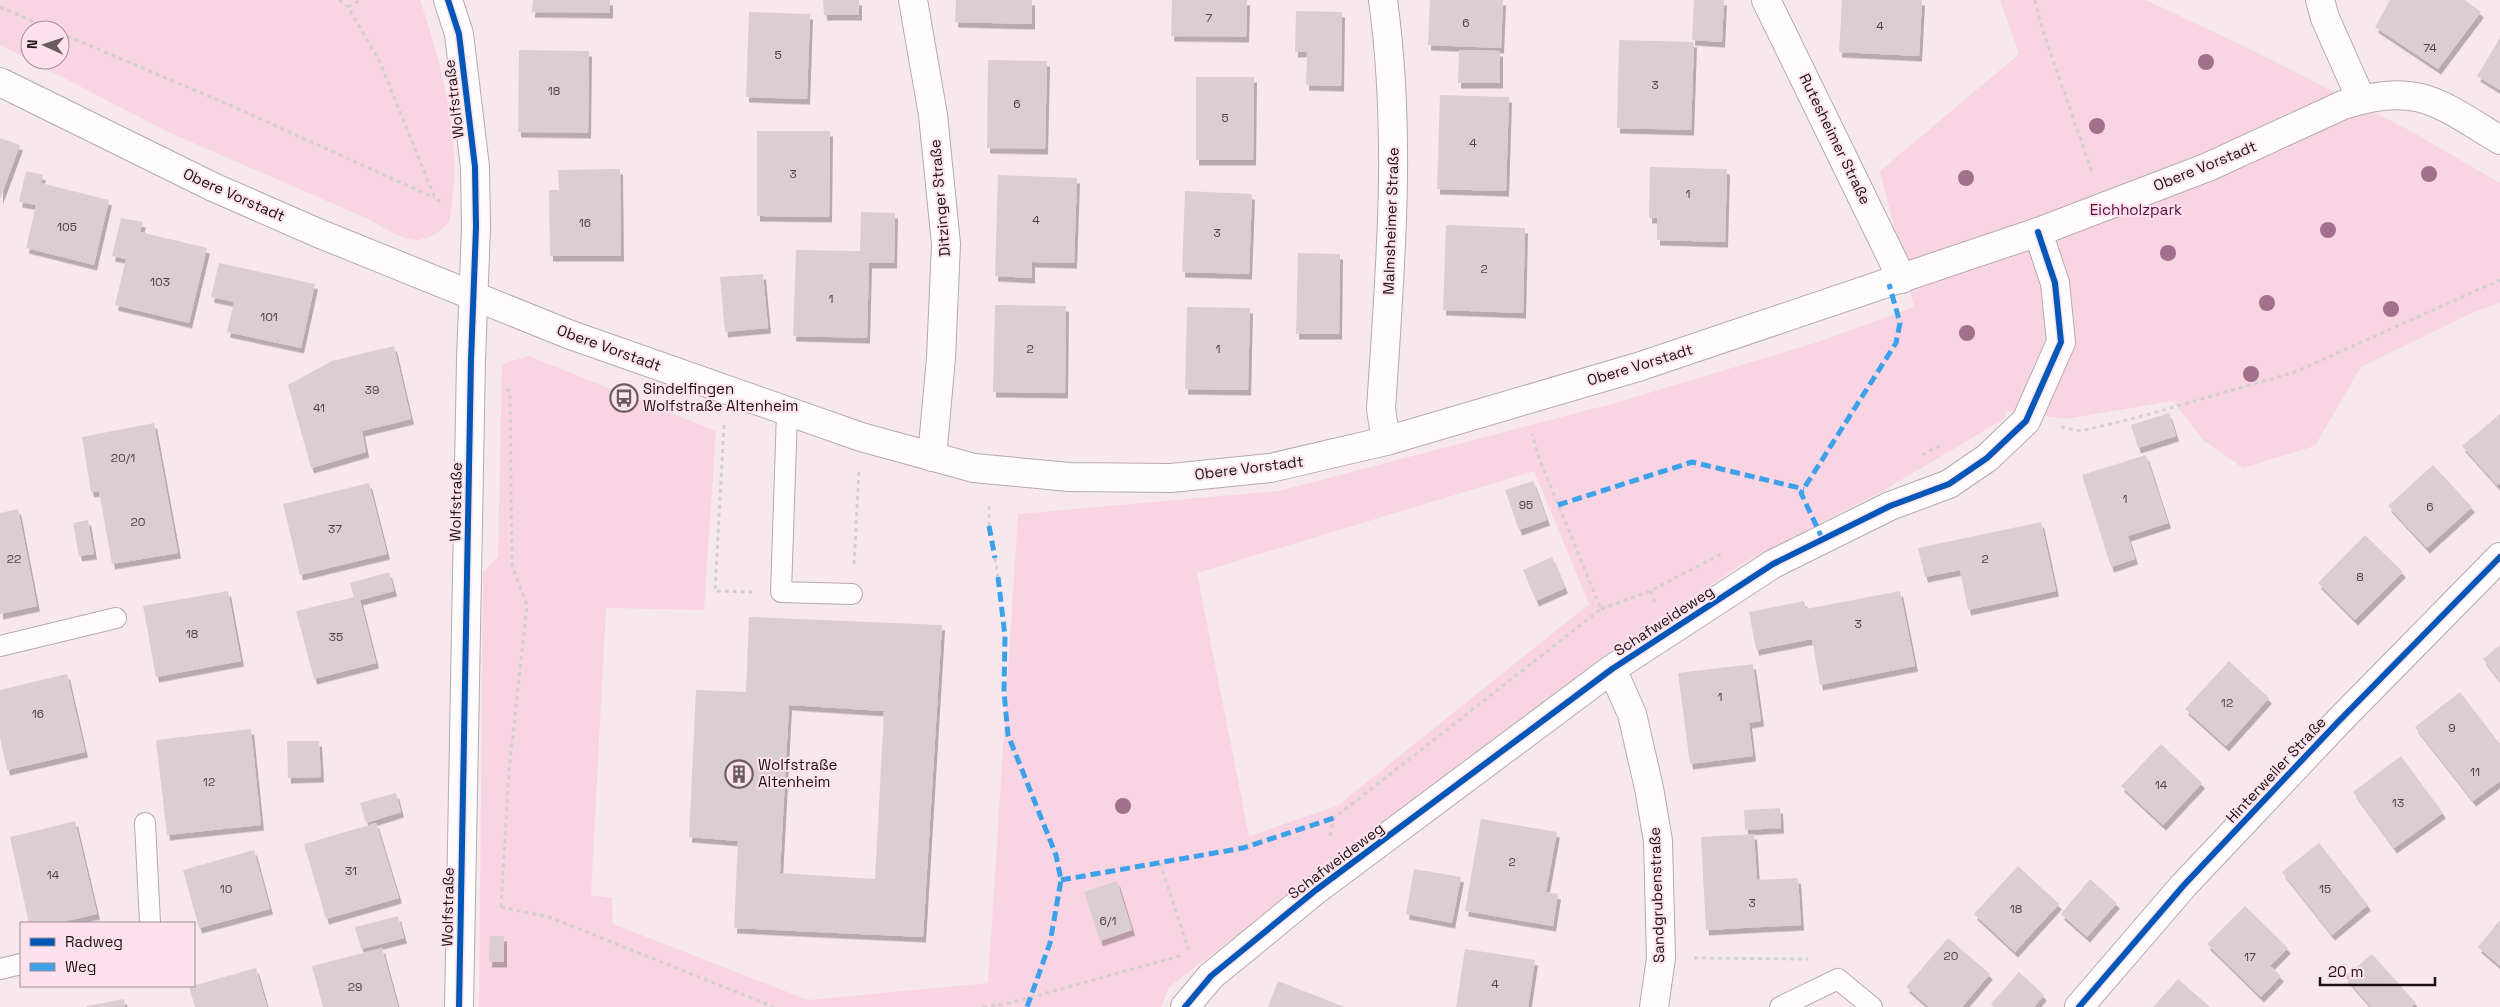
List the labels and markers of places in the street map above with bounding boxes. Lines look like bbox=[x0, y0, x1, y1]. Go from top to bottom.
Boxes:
place label: Sindelfingen Wolfstraße Altenheim bbox=[643, 379, 798, 415]
bus stop icon: Sindelfingen Wolfstraße Altenheim bbox=[609, 383, 639, 413]
place label: Wolfstraße Altenheim bbox=[758, 755, 837, 791]
building icon: Wolfstraße Altenheim bbox=[724, 759, 754, 789]

